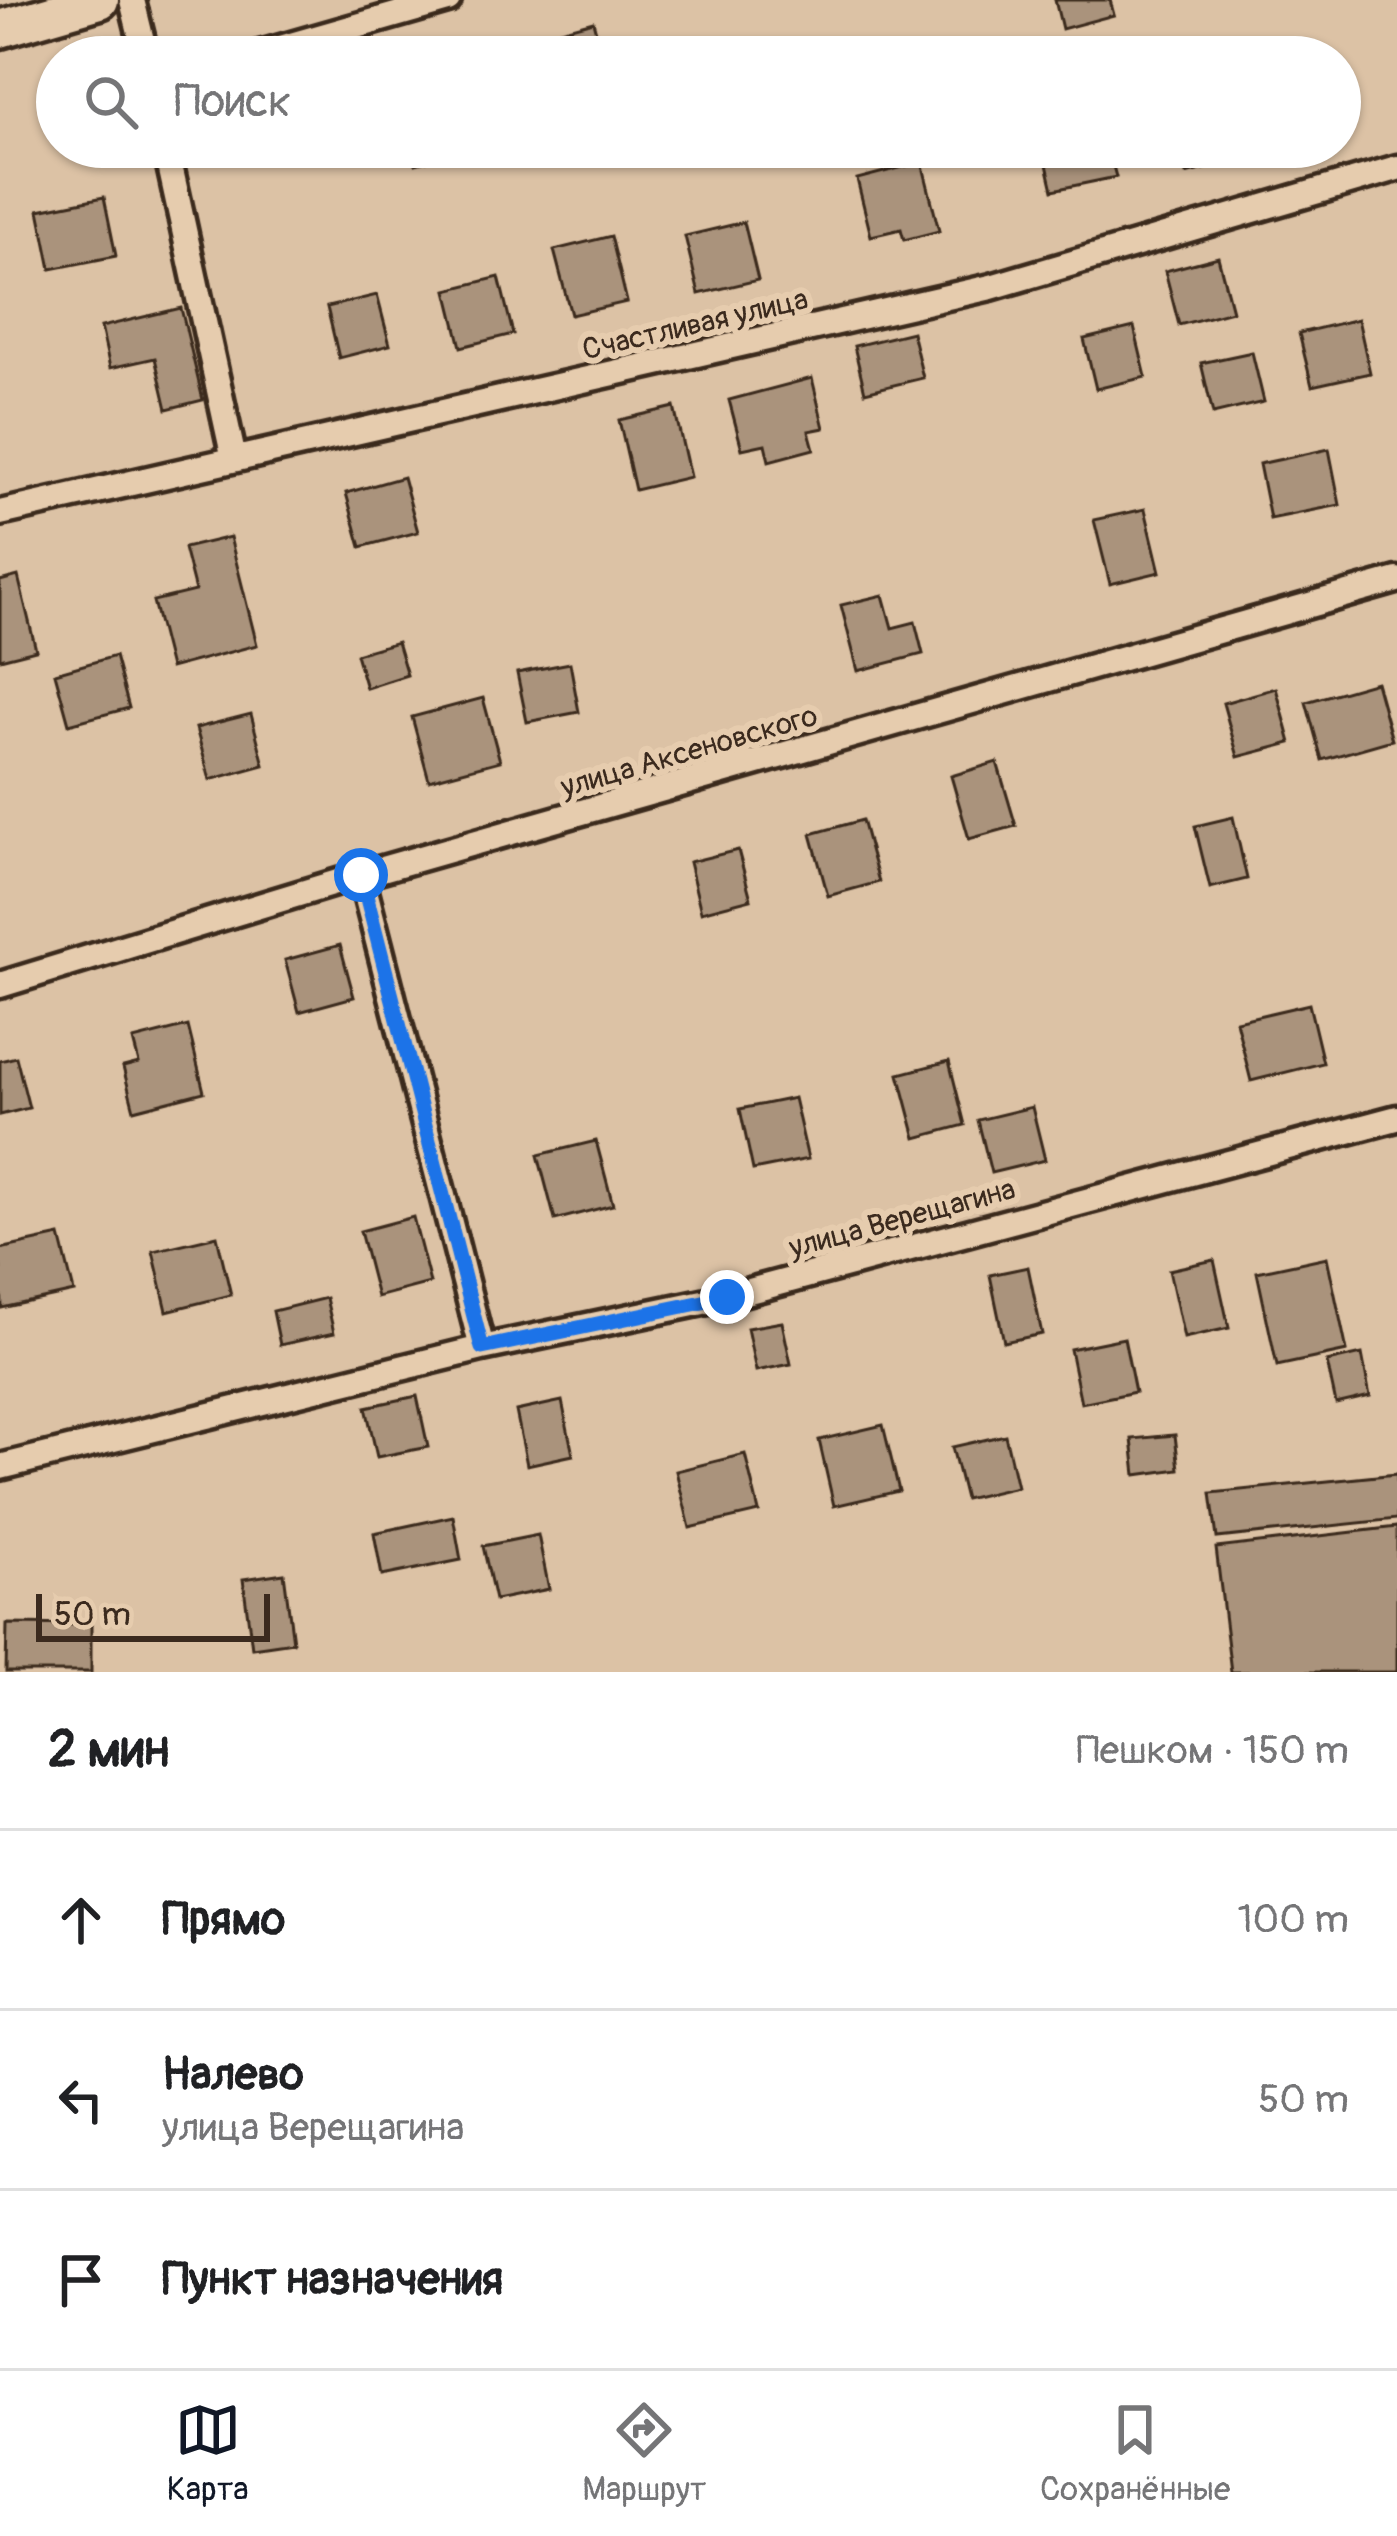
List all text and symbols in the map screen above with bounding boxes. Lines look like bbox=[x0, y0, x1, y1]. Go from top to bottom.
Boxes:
search box bbox=[36, 36, 1361, 168]
icon: search bbox=[78, 69, 144, 135]
text: Поиск bbox=[174, 74, 291, 130]
street label: Счастливая улица bbox=[579, 281, 812, 368]
street label: улица Аксеновского bbox=[556, 697, 822, 806]
route start bbox=[334, 848, 388, 902]
street label: улица Верещагина bbox=[784, 1171, 1019, 1267]
route end bbox=[700, 1270, 754, 1324]
scale bar bbox=[36, 1588, 270, 1641]
text: 50 m bbox=[54, 1594, 131, 1635]
text: 2 мин bbox=[48, 1718, 169, 1782]
text: Пешком · 150 m bbox=[1076, 1726, 1349, 1775]
icon: ahead bbox=[48, 1887, 114, 1953]
text: Прямо bbox=[162, 1892, 285, 1948]
text: 100 m bbox=[1237, 1895, 1349, 1944]
text: Налево bbox=[162, 2047, 304, 2103]
icon: left bbox=[48, 2067, 114, 2133]
text: 50 m bbox=[1258, 2075, 1349, 2124]
text: улица Верещагина bbox=[162, 2103, 464, 2152]
icon: arrive bbox=[48, 2247, 114, 2313]
text: Пункт назначения bbox=[162, 2252, 503, 2308]
tab: Карта bbox=[167, 2397, 249, 2510]
tab: Маршрут bbox=[582, 2397, 706, 2510]
tab: Сохранённые bbox=[1040, 2397, 1230, 2510]

